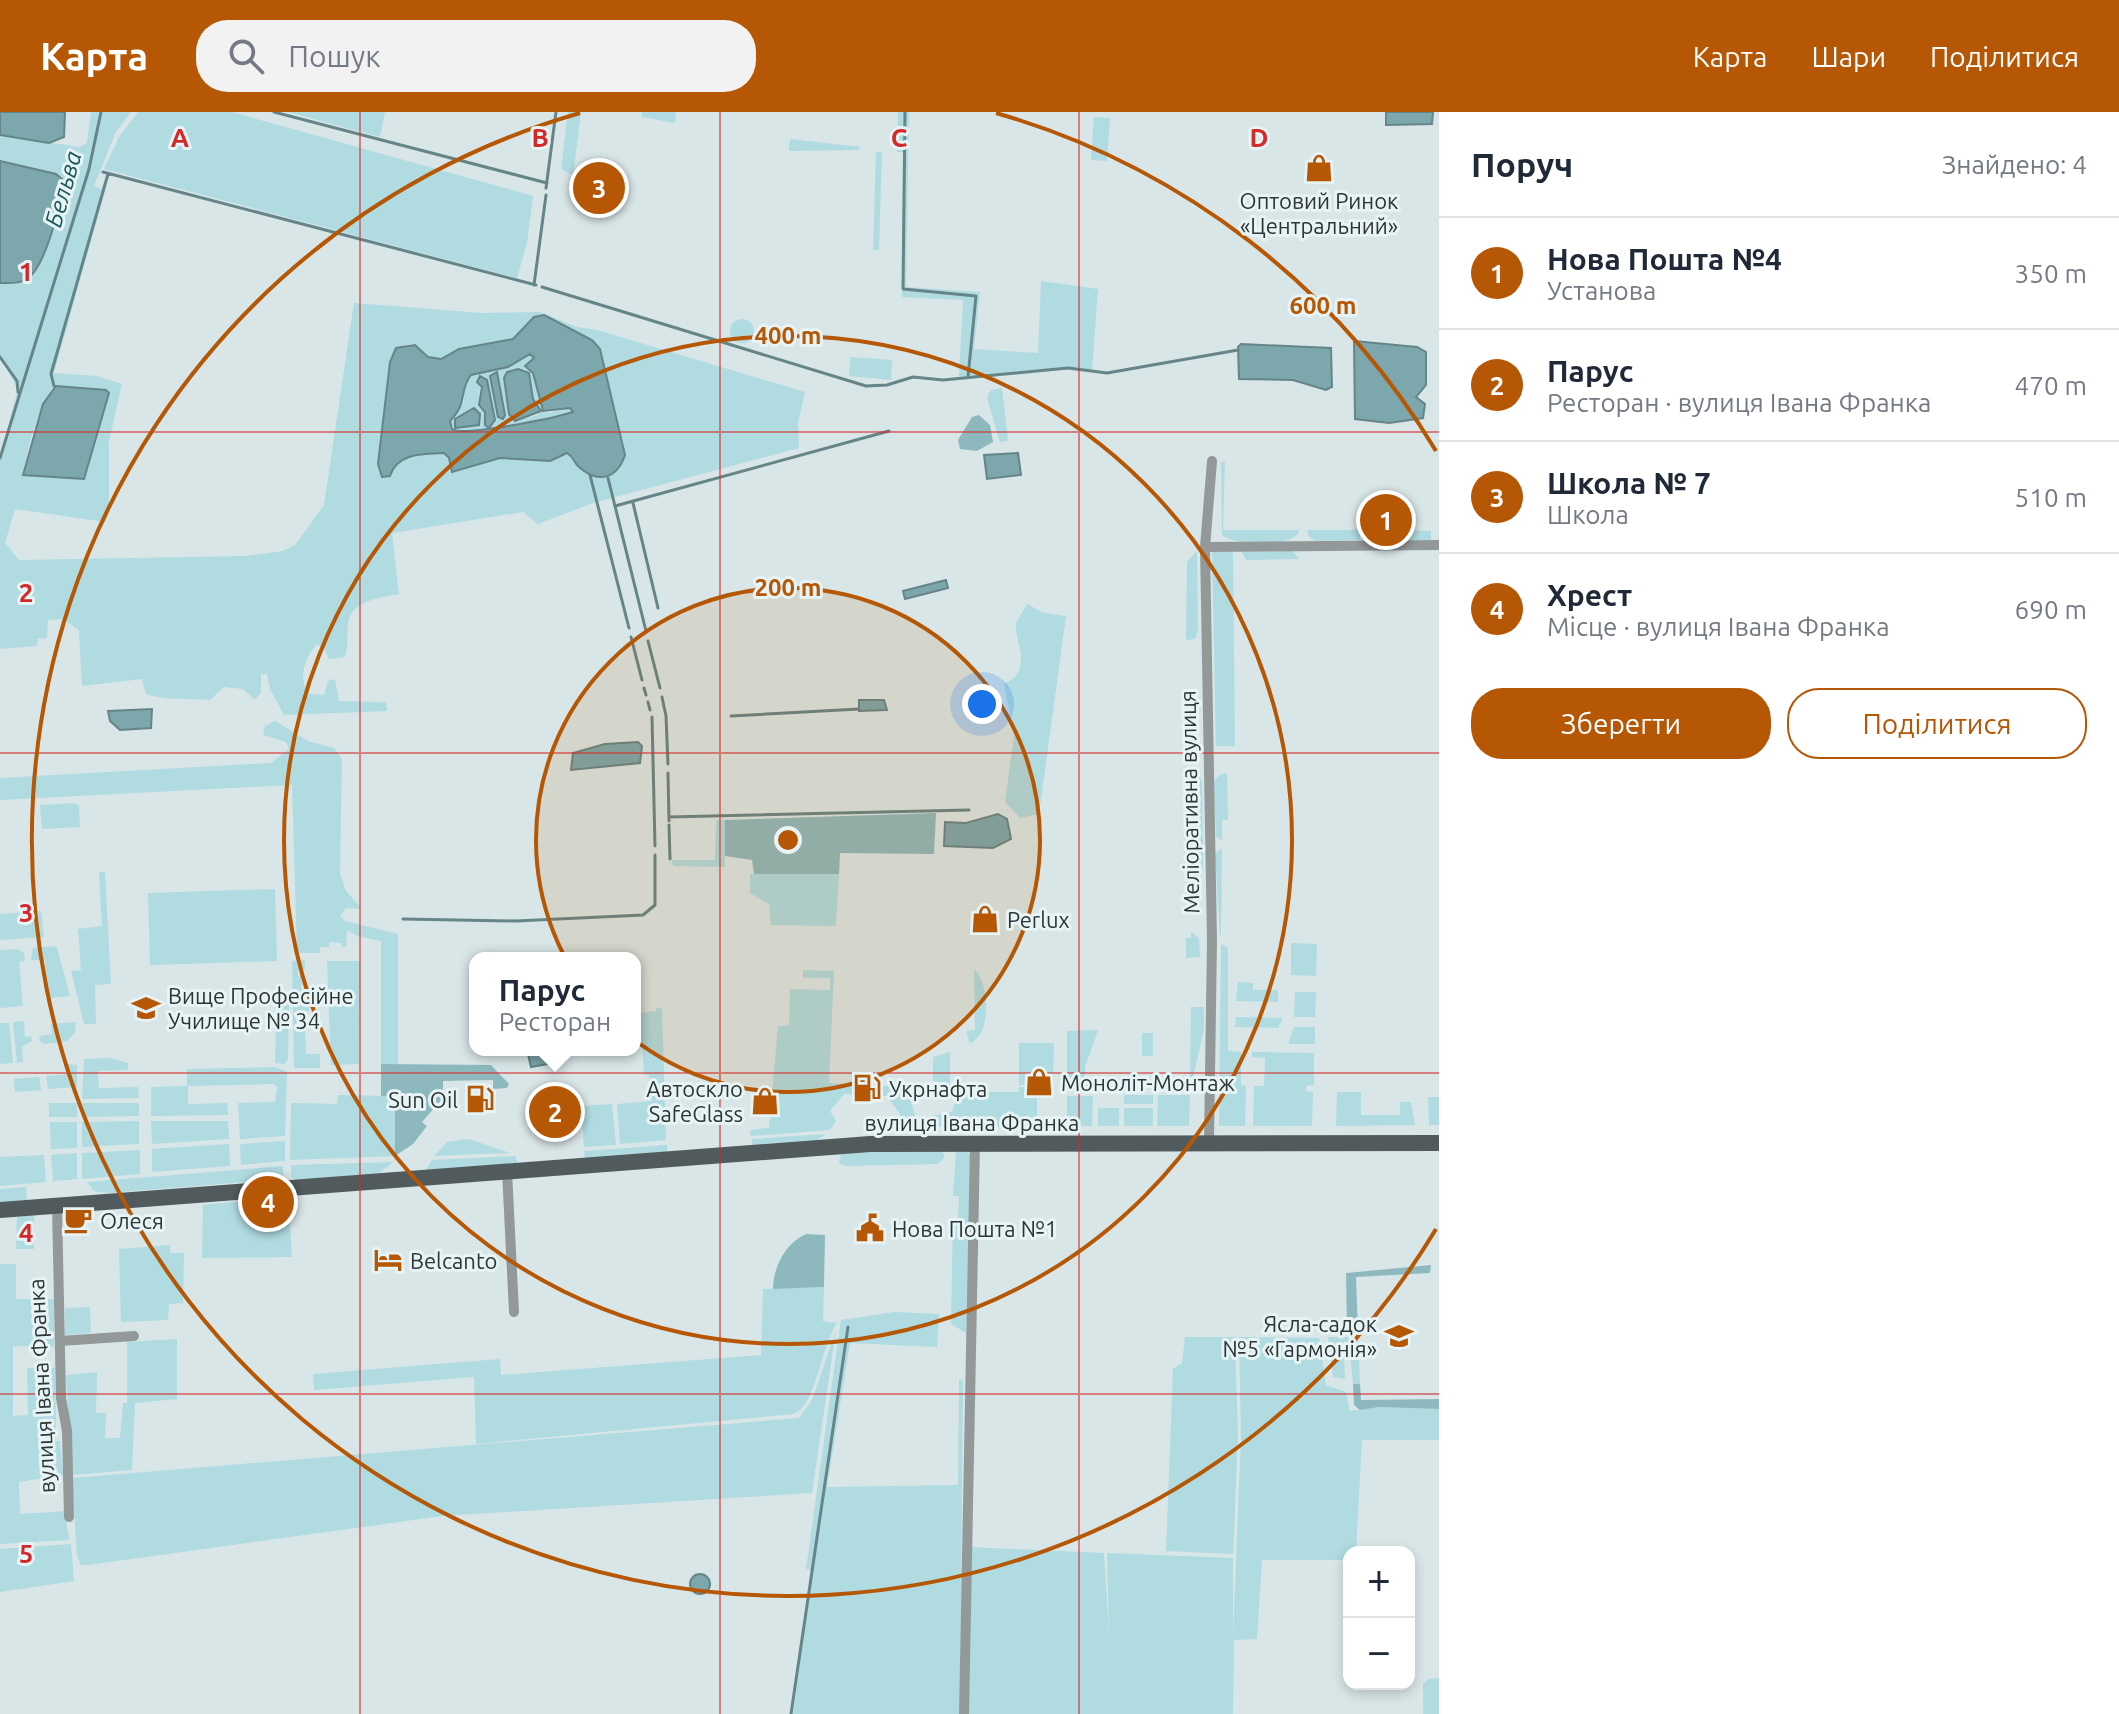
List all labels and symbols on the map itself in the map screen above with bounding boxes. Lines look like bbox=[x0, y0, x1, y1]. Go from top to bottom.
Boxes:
text: A bbox=[171, 123, 190, 152]
text: B bbox=[531, 123, 549, 152]
text: C bbox=[891, 123, 908, 152]
text: D bbox=[1250, 123, 1268, 152]
water label: Бельва bbox=[39, 148, 87, 230]
shop icon: Оптовий Ринок «Центральний» bbox=[1304, 153, 1334, 183]
pin: 3 bbox=[573, 158, 625, 218]
place label: Оптовий Ринок «Центральний» bbox=[1240, 188, 1398, 238]
text: 1 bbox=[19, 257, 33, 286]
text: 600 m bbox=[1290, 292, 1356, 319]
text: 400 m bbox=[755, 322, 821, 349]
pin: 1 bbox=[1360, 490, 1412, 550]
text: 200 m bbox=[755, 574, 821, 601]
text: 2 bbox=[19, 578, 33, 607]
your location bbox=[962, 684, 1002, 724]
street label: Меліоративна вулиця bbox=[1175, 690, 1203, 914]
centre of rings bbox=[774, 826, 802, 854]
text: 3 bbox=[19, 898, 33, 927]
shop icon: Perlux bbox=[970, 904, 1000, 934]
place label: Perlux bbox=[1007, 907, 1070, 932]
place label: Вище Професійне Училище № 34 bbox=[168, 983, 354, 1033]
school or university icon: Вище Професійне Училище № 34 bbox=[131, 993, 161, 1023]
shop icon: Моноліт-Монтаж bbox=[1024, 1067, 1054, 1097]
place label: Моноліт-Монтаж bbox=[1061, 1070, 1235, 1095]
fuel station icon: Укрнафта bbox=[852, 1073, 882, 1103]
place label: Автоскло SafeGlass bbox=[646, 1076, 743, 1126]
place label: Укрнафта bbox=[889, 1076, 987, 1101]
pin: 2 bbox=[529, 1082, 581, 1142]
fuel station icon: Sun Oil bbox=[465, 1084, 495, 1114]
shop icon: Автоскло SafeGlass bbox=[750, 1086, 780, 1116]
place label: Sun Oil bbox=[388, 1087, 458, 1112]
street label: вулиця Івана Франка bbox=[865, 1110, 1079, 1135]
pin: 4 bbox=[242, 1172, 294, 1232]
cafe icon: Олеся bbox=[63, 1205, 93, 1235]
place label: Олеся bbox=[100, 1208, 164, 1233]
public building icon: Нова Пошта №1 bbox=[855, 1213, 885, 1243]
place label: Нова Пошта №1 bbox=[892, 1216, 1057, 1241]
text: 4 bbox=[19, 1218, 33, 1247]
hotel icon: Belcanto bbox=[373, 1245, 403, 1275]
place label: Belcanto bbox=[410, 1248, 497, 1273]
street label: вулиця Івана Франка bbox=[23, 1278, 59, 1494]
place label: Ясла-садок №5 «Гармонія» bbox=[1223, 1311, 1377, 1361]
school or university icon: Ясла-садок №5 «Гармонія» bbox=[1384, 1321, 1414, 1351]
text: 5 bbox=[19, 1539, 33, 1568]

